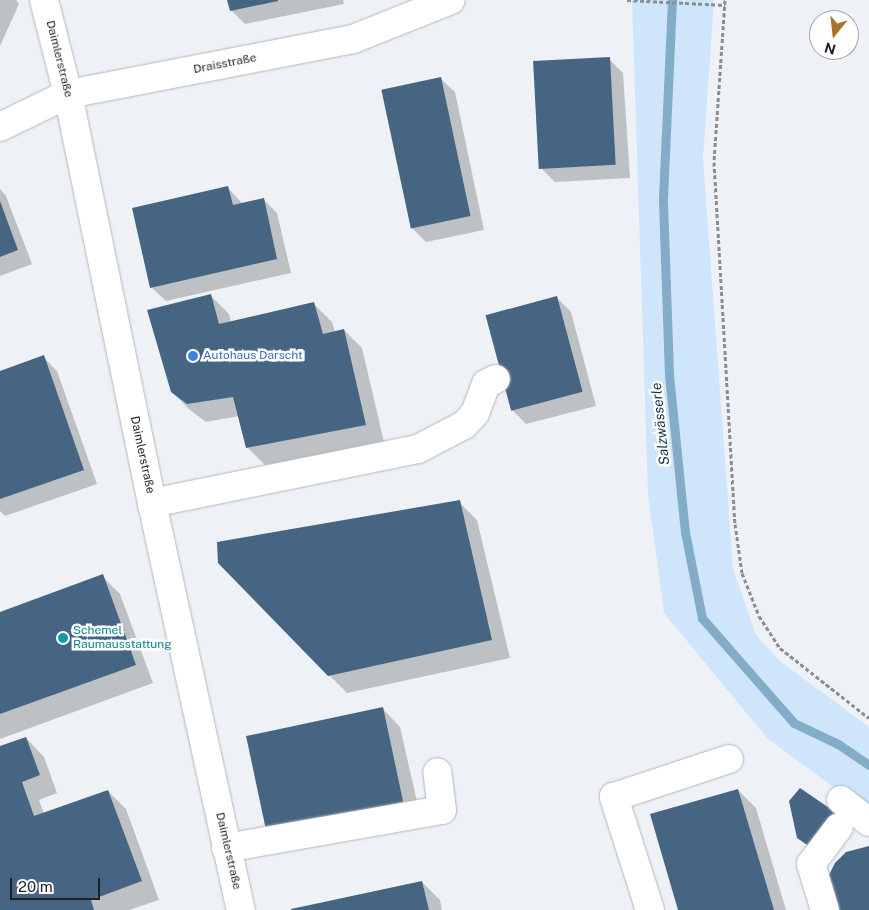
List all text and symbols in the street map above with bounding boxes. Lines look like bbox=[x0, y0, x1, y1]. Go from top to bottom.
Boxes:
north arrow bbox=[809, 10, 859, 60]
street label: Daimlerstraße bbox=[42, 19, 76, 99]
text: N bbox=[823, 39, 838, 58]
street label: Draisstraße bbox=[192, 51, 258, 77]
place label: Autohaus Darscht bbox=[203, 349, 303, 363]
marker: Autohaus Darscht bbox=[187, 350, 199, 362]
water label: Salzwässerle bbox=[647, 382, 673, 466]
street label: Daimlerstraße bbox=[127, 415, 157, 495]
place label: Schemel Raumausstattung bbox=[73, 624, 172, 652]
marker: Schemel Raumausstattung bbox=[57, 632, 69, 644]
street label: Daimlerstraße bbox=[212, 811, 244, 891]
scale bar bbox=[12, 868, 102, 900]
text: 20 m bbox=[18, 878, 53, 895]

